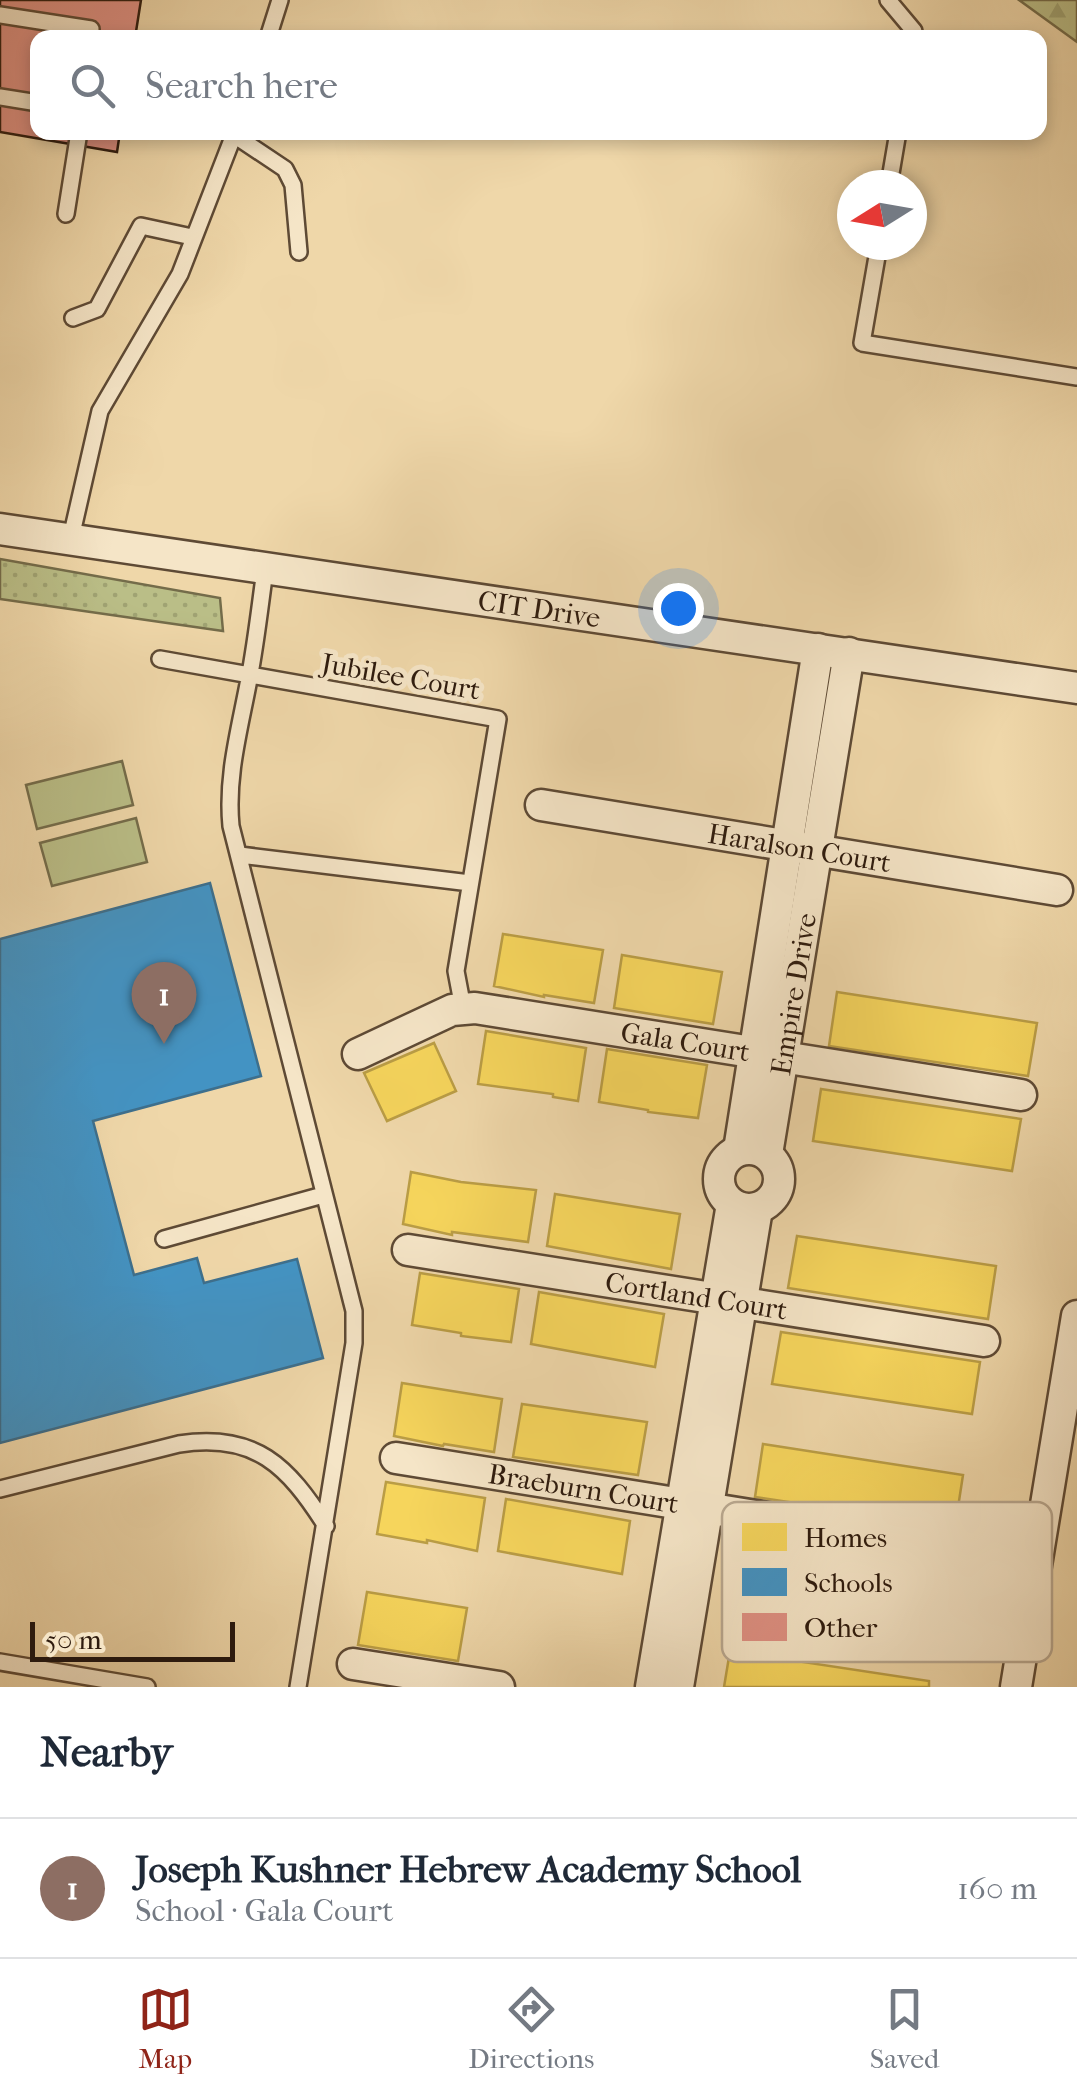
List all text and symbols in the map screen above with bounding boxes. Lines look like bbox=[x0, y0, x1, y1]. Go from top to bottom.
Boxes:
search box bbox=[30, 30, 1047, 140]
icon: search bbox=[65, 58, 120, 113]
text: Search here bbox=[145, 63, 338, 108]
north arrow bbox=[837, 170, 927, 260]
your location bbox=[653, 583, 704, 634]
street label: CIT Drive bbox=[476, 584, 603, 634]
street label: Jubilee Court bbox=[317, 646, 483, 707]
street label: Haralson Court bbox=[705, 817, 893, 879]
street label: Empire Drive bbox=[764, 911, 823, 1078]
pin: 1 bbox=[132, 962, 196, 1044]
street label: Gala Court bbox=[618, 1015, 752, 1069]
street label: Cortland Court bbox=[603, 1265, 790, 1327]
street label: Braeburn Court bbox=[486, 1457, 681, 1520]
legend bbox=[722, 1502, 1052, 1662]
text: Homes bbox=[804, 1521, 887, 1554]
text: Schools bbox=[804, 1566, 893, 1599]
text: Other bbox=[804, 1611, 878, 1644]
scale bar bbox=[30, 1617, 235, 1662]
text: 50 m bbox=[45, 1623, 102, 1656]
text: Nearby bbox=[40, 1728, 172, 1777]
text: Joseph Kushner Hebrew Academy School bbox=[135, 1847, 801, 1892]
text: 1 bbox=[67, 1870, 78, 1907]
text: 160 m bbox=[957, 1870, 1037, 1907]
text: School · Gala Court bbox=[135, 1892, 393, 1929]
tab: Map bbox=[138, 1982, 193, 2075]
tab: Directions bbox=[468, 1982, 594, 2075]
tab: Saved bbox=[870, 1982, 939, 2075]

